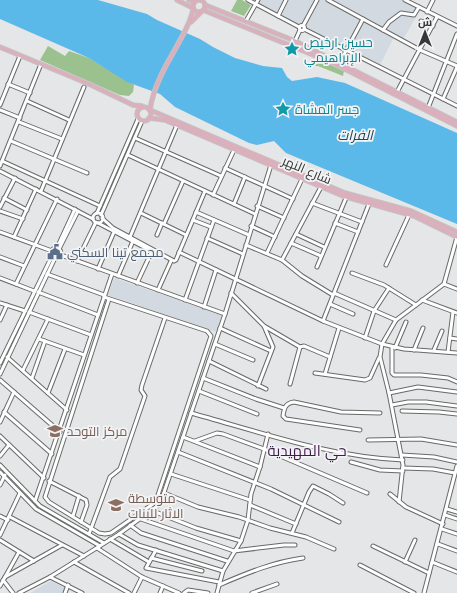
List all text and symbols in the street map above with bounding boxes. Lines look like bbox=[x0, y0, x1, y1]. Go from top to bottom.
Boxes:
north arrow bbox=[405, 12, 445, 52]
text: ش bbox=[418, 16, 432, 29]
place label: حسين ارخيص الإبراهيمي bbox=[304, 35, 373, 68]
place icon: حسين ارخيص الإبراهيمي bbox=[283, 40, 301, 58]
place icon: جسر المشاة bbox=[274, 100, 292, 118]
place label: جسر المشاة bbox=[295, 102, 359, 117]
water label: الفرات bbox=[337, 127, 374, 144]
street label: شارع النهر bbox=[279, 153, 334, 188]
public building icon: مجمع تينا السكني bbox=[46, 243, 64, 261]
place label: مجمع تينا السكني bbox=[67, 245, 164, 263]
school or university icon: مركز التوحد bbox=[46, 422, 64, 440]
place label: مركز التوحد bbox=[67, 424, 127, 439]
district label: حي المهيدية bbox=[267, 442, 347, 463]
place label: متوسطة الاثار للبنات bbox=[128, 491, 184, 521]
school or university icon: متوسطة الاثار للبنات bbox=[107, 496, 125, 514]

